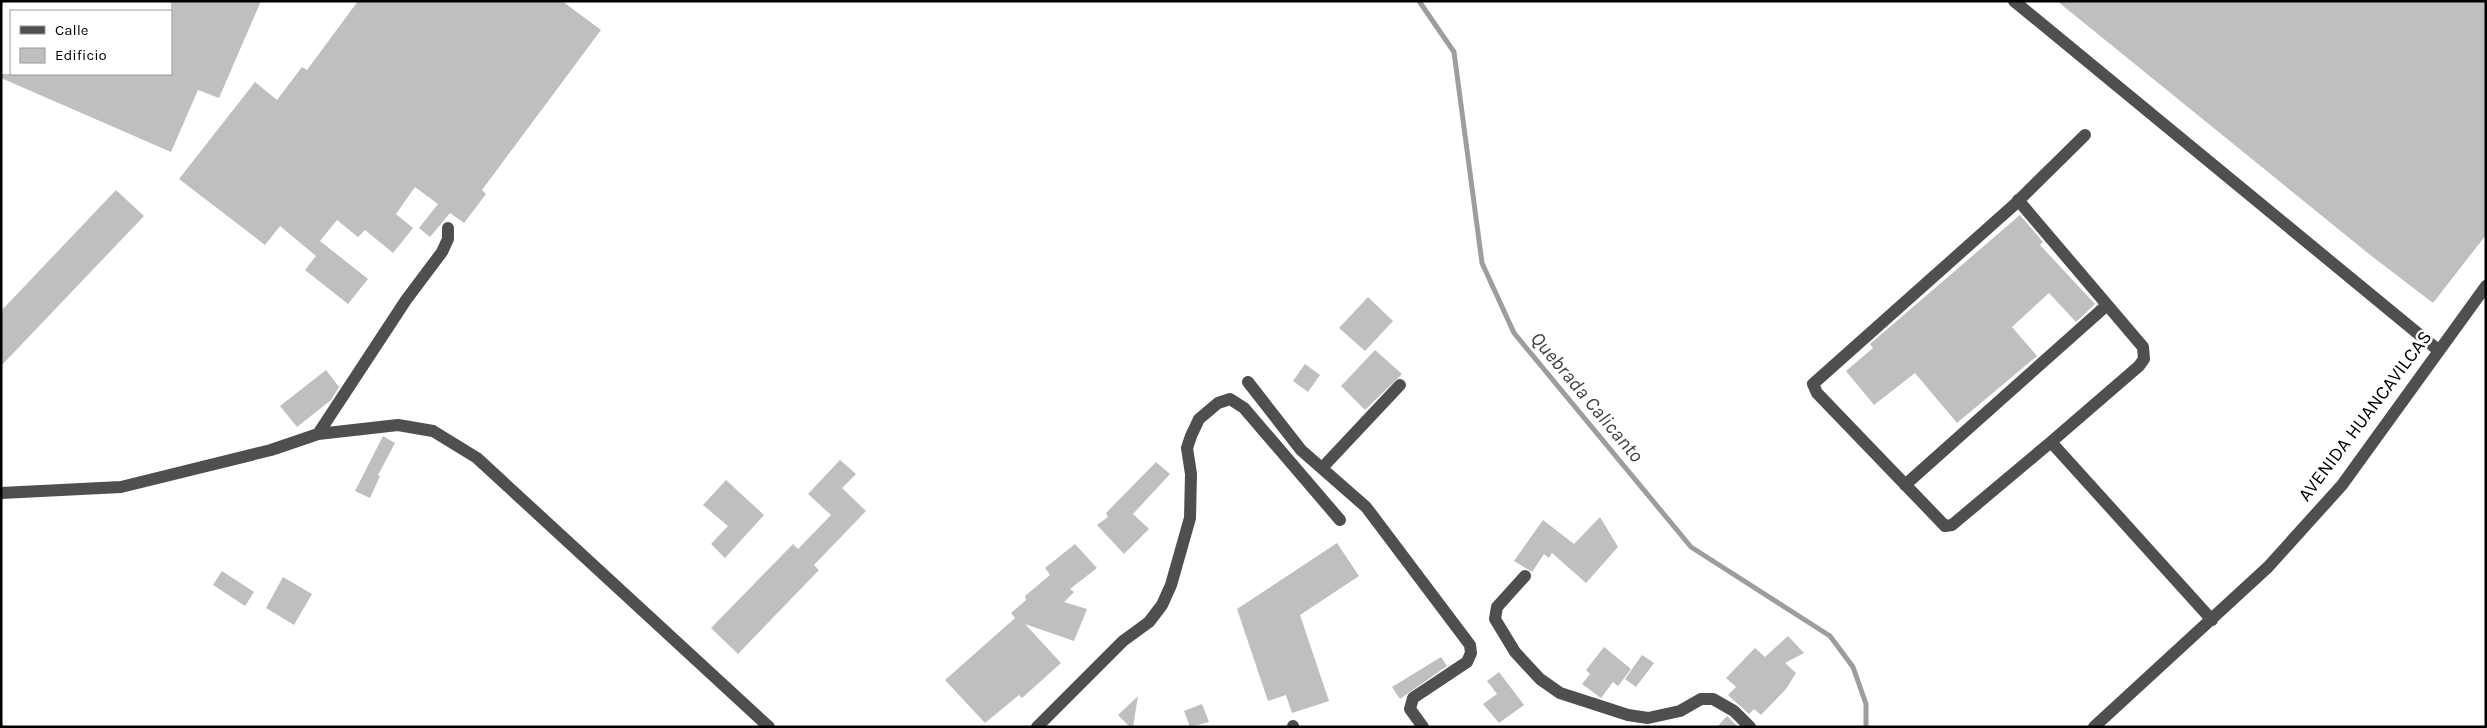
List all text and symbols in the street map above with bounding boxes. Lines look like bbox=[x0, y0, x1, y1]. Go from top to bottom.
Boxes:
legend bbox=[10, 10, 172, 75]
text: Calle bbox=[55, 21, 89, 39]
text: Edificio bbox=[55, 46, 107, 64]
street label: AVENIDA HUANCAVILCAS bbox=[2294, 326, 2436, 506]
water label: Quebrada Calicanto bbox=[1526, 327, 1648, 467]

